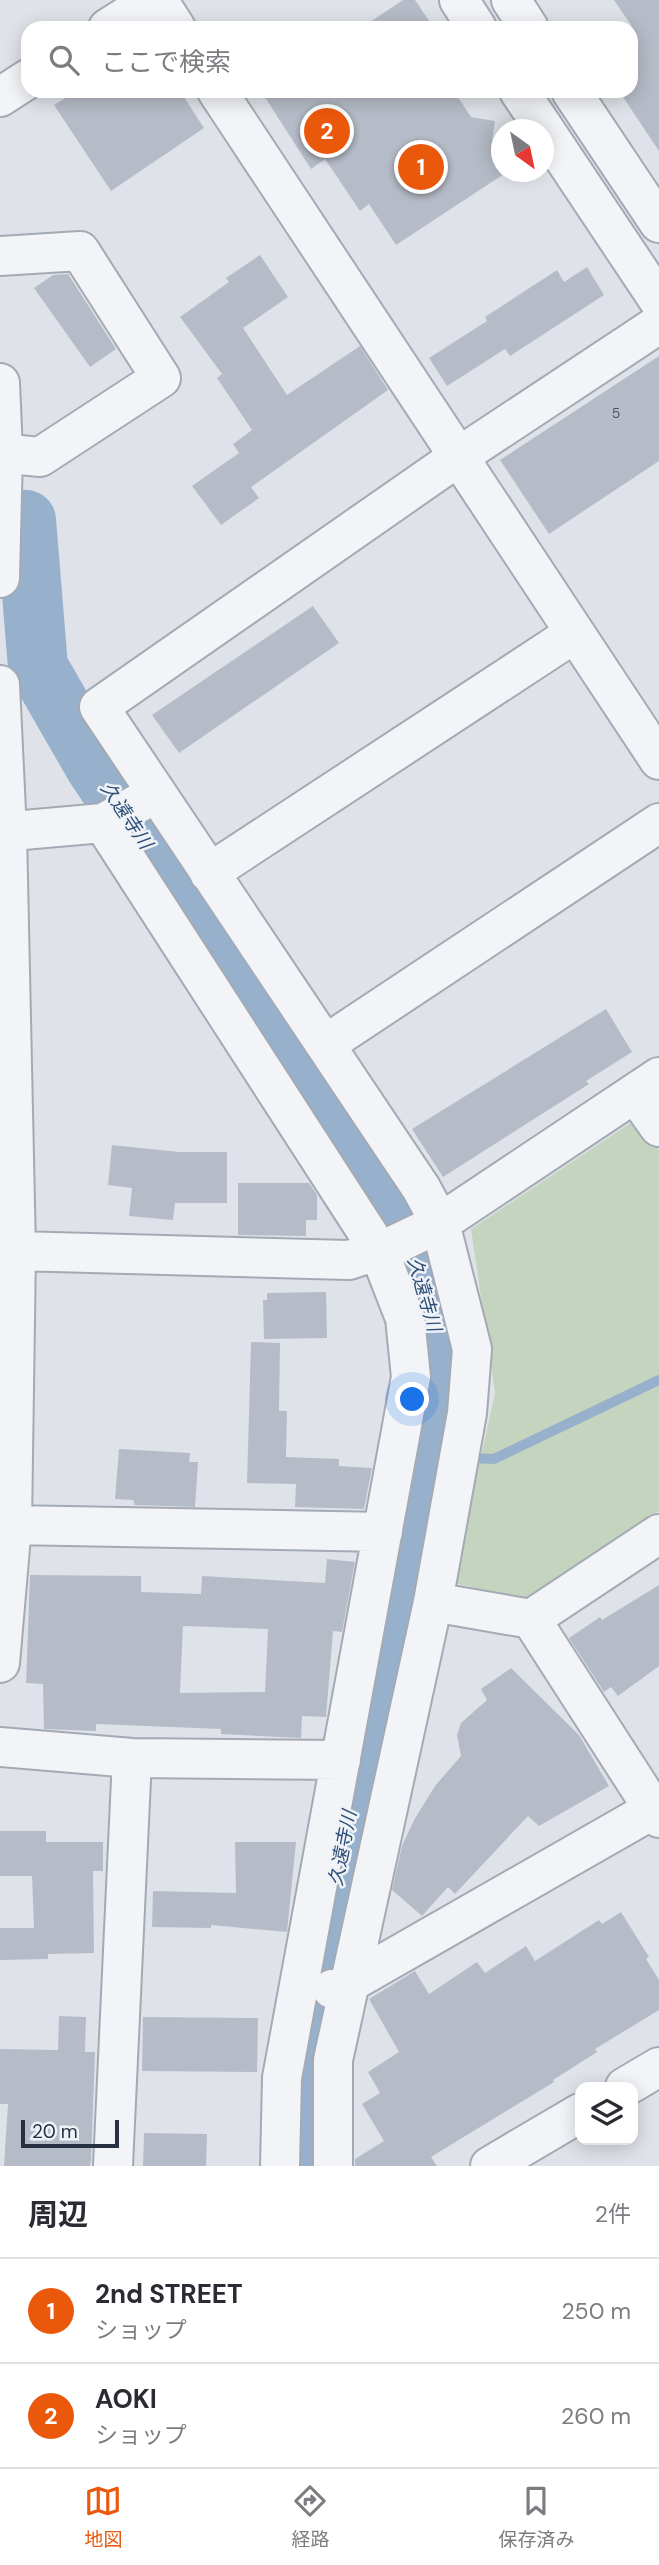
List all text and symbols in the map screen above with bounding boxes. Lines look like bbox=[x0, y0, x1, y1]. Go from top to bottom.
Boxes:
search box bbox=[21, 21, 638, 98]
icon: search bbox=[45, 41, 83, 79]
text: ここで検索 bbox=[101, 45, 231, 79]
pin: 2 bbox=[304, 105, 350, 157]
north arrow bbox=[491, 119, 554, 182]
pin: 1 bbox=[398, 141, 444, 193]
house number: 5 bbox=[612, 404, 620, 422]
water label: 久遠寺川 bbox=[95, 777, 159, 855]
water label: 久遠寺川 bbox=[402, 1254, 448, 1336]
your location bbox=[395, 1382, 429, 1416]
water label: 久遠寺川 bbox=[323, 1806, 362, 1888]
map controls bbox=[575, 2082, 638, 2145]
button: layers bbox=[575, 2082, 638, 2145]
scale bar bbox=[21, 2117, 119, 2149]
text: 20 m bbox=[32, 2119, 78, 2144]
text: 周辺 bbox=[28, 2195, 88, 2234]
text: 2件 bbox=[595, 2199, 631, 2229]
text: 2nd STREET bbox=[95, 2277, 242, 2311]
text: 1 bbox=[47, 2296, 55, 2326]
text: 250 m bbox=[561, 2296, 631, 2326]
text: ショップ bbox=[95, 2315, 187, 2345]
text: AOKI bbox=[95, 2382, 157, 2416]
text: 2 bbox=[44, 2401, 58, 2431]
text: 260 m bbox=[561, 2401, 631, 2431]
text: ショップ bbox=[95, 2420, 187, 2450]
tab: 地図 bbox=[84, 2482, 123, 2552]
tab: 経路 bbox=[291, 2482, 330, 2552]
tab: 保存済み bbox=[498, 2482, 575, 2552]

